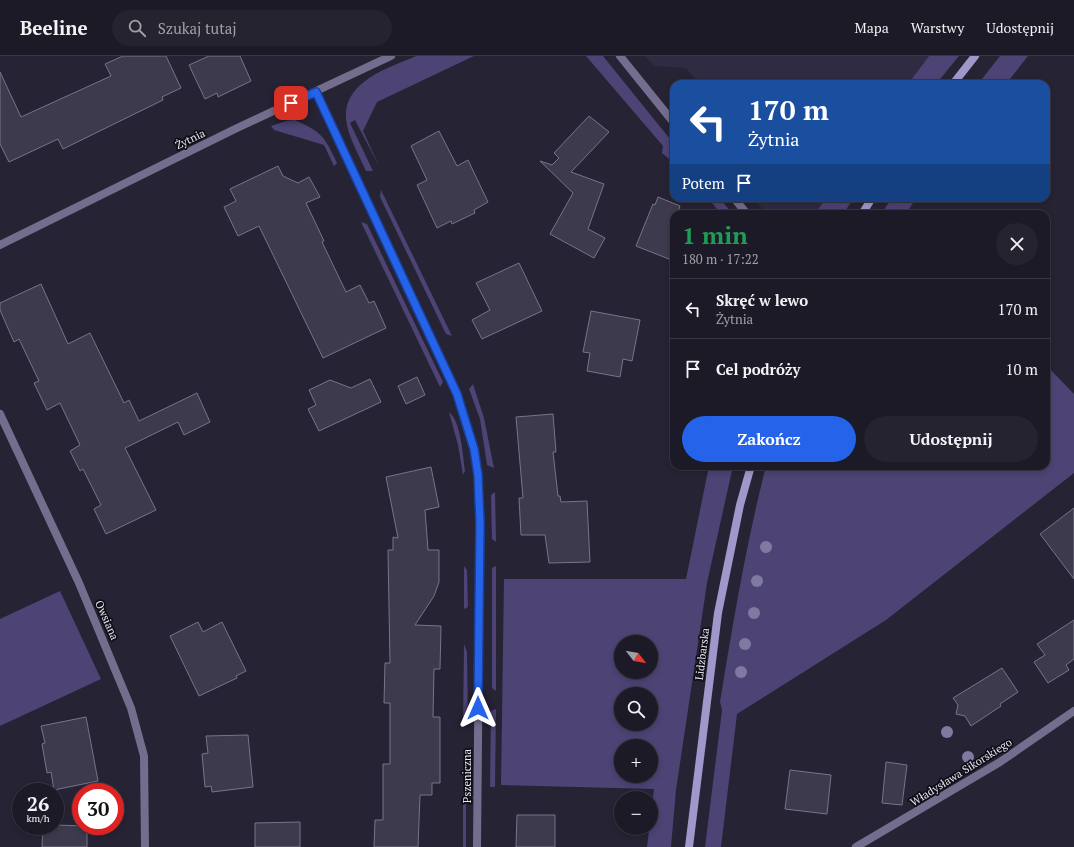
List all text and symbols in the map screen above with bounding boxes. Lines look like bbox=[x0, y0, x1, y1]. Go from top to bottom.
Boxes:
search box bbox=[112, 10, 392, 46]
text: Beeline bbox=[20, 15, 88, 40]
icon: search bbox=[126, 17, 148, 39]
text: Szukaj tutaj bbox=[158, 18, 237, 38]
text: Mapa bbox=[855, 18, 889, 37]
text: Warstwy bbox=[911, 18, 964, 37]
text: Udostępnij bbox=[986, 18, 1054, 37]
pin bbox=[274, 86, 308, 120]
text: 170 m bbox=[748, 91, 829, 128]
icon: arrive bbox=[280, 92, 302, 114]
icon: left bbox=[682, 96, 734, 148]
street label: Żytnia bbox=[173, 126, 208, 152]
text: Żytnia bbox=[748, 127, 799, 151]
icon: arrive bbox=[733, 172, 755, 194]
text: Potem bbox=[682, 173, 725, 193]
text: 1 min bbox=[682, 219, 748, 251]
button: close bbox=[996, 223, 1038, 265]
text: 180 m · 17:22 bbox=[682, 250, 759, 268]
text: Skręć w lewo bbox=[716, 290, 808, 310]
icon: left bbox=[682, 298, 704, 320]
text: 170 m bbox=[997, 299, 1038, 319]
text: Żytnia bbox=[716, 310, 753, 328]
icon: arrive bbox=[682, 358, 704, 380]
text: Cel podróży bbox=[716, 359, 800, 379]
text: 10 m bbox=[1005, 359, 1038, 379]
button: Zakończ bbox=[682, 416, 856, 462]
button: Udostępnij bbox=[864, 416, 1038, 462]
street label: Owsiana bbox=[92, 598, 122, 642]
street label: Lidzbarska bbox=[692, 627, 712, 681]
north arrow bbox=[614, 635, 658, 679]
map controls bbox=[614, 635, 658, 835]
position arrow bbox=[457, 687, 499, 729]
button: search bbox=[614, 687, 658, 731]
street label: Władysława Sikorskiego bbox=[908, 735, 1014, 809]
button: + bbox=[614, 739, 658, 783]
street label: Pszeniczna bbox=[460, 748, 474, 803]
speed limit sign: 30 bbox=[72, 783, 124, 835]
text: 26 bbox=[27, 790, 49, 817]
button: − bbox=[614, 791, 658, 835]
text: km/h bbox=[26, 812, 50, 825]

